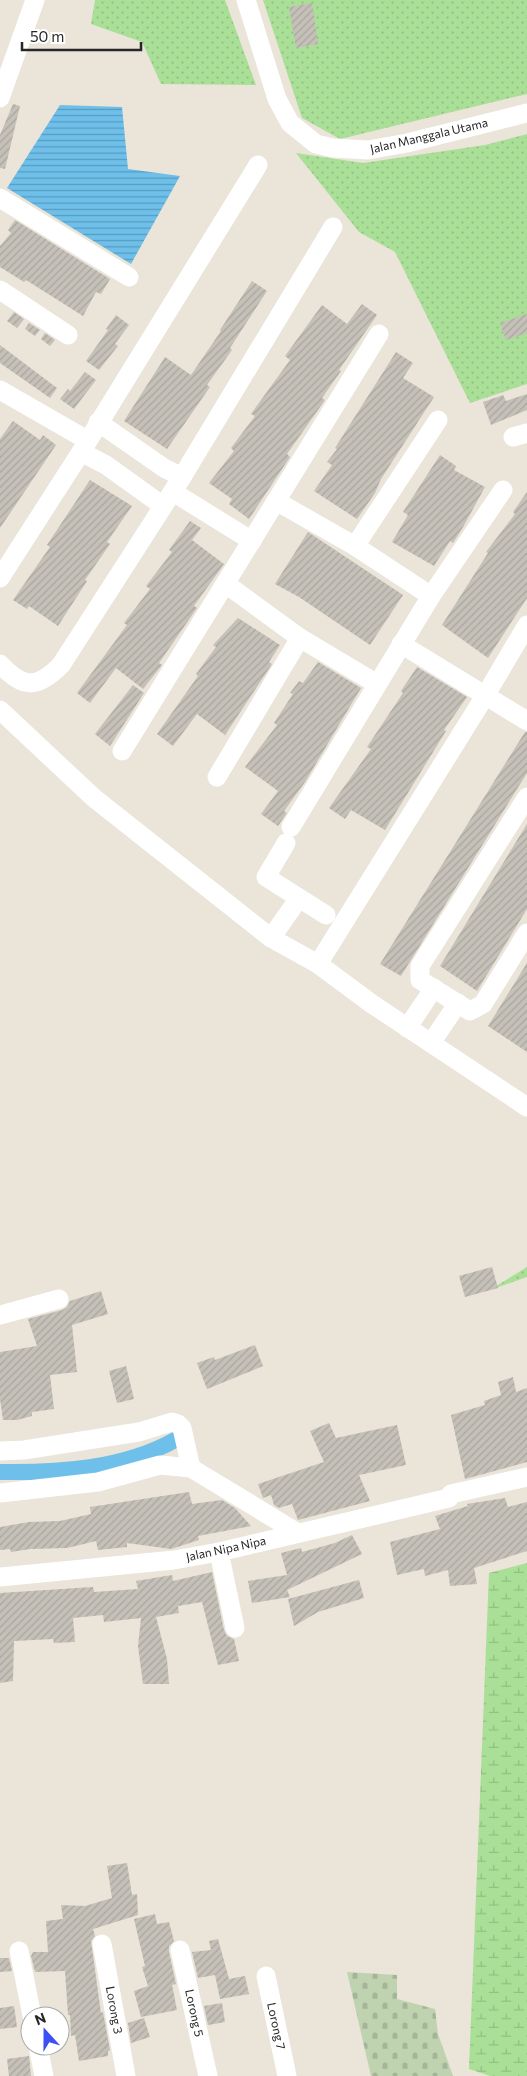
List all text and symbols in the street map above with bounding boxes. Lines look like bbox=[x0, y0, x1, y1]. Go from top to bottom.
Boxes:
scale bar bbox=[22, 20, 141, 52]
text: 50 m bbox=[30, 27, 64, 45]
street label: Jalan Manggala Utama bbox=[369, 115, 489, 156]
street label: Jalan Nipa Nipa bbox=[184, 1533, 267, 1564]
street label: Lorong 3 bbox=[104, 1985, 126, 2035]
street label: Lorong 5 bbox=[183, 1988, 207, 2038]
street label: Lorong 7 bbox=[265, 2001, 289, 2051]
north arrow bbox=[20, 2006, 70, 2056]
text: N bbox=[32, 2009, 48, 2028]

